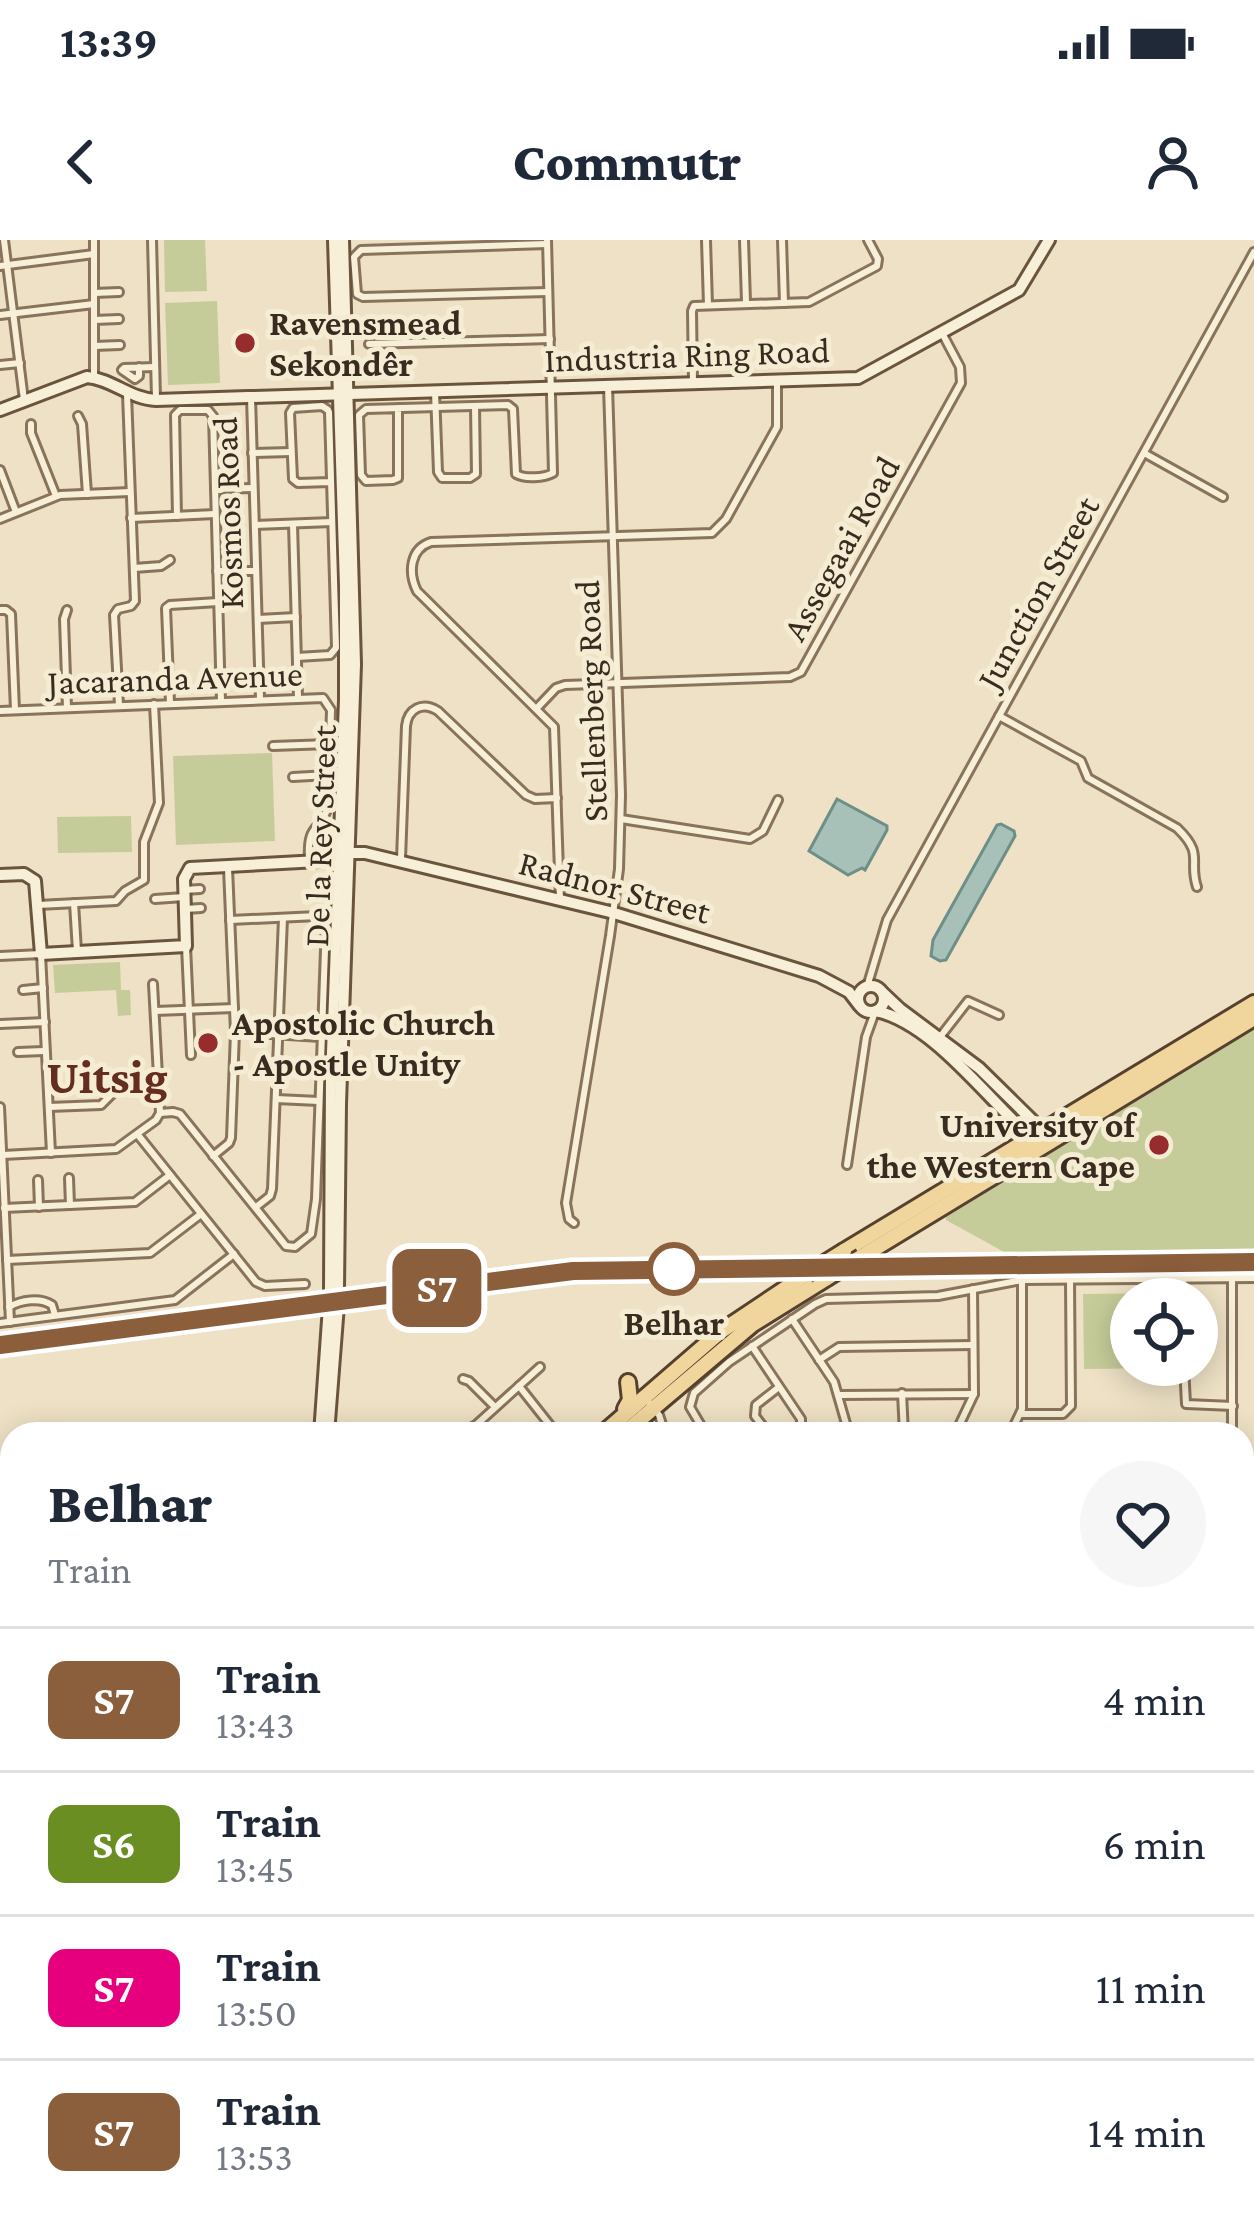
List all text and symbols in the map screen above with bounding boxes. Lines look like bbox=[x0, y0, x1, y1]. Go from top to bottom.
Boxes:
text: 13:39 bbox=[60, 17, 158, 67]
icon: back bbox=[48, 129, 114, 195]
icon: person bbox=[1140, 129, 1206, 195]
text: Commutr bbox=[513, 132, 741, 192]
place label: Ravensmead Sekondêr bbox=[269, 303, 462, 384]
marker: Ravensmead Sekondêr bbox=[232, 330, 258, 356]
street label: Industria Ring Road bbox=[544, 330, 831, 380]
street label: Kosmos Road bbox=[205, 416, 251, 610]
street label: Assegaai Road bbox=[774, 449, 908, 648]
street label: Junction Street bbox=[967, 488, 1108, 698]
street label: Stellenberg Road bbox=[567, 579, 615, 823]
street label: Jacaranda Avenue bbox=[44, 654, 303, 703]
street label: De la Rey Street bbox=[296, 723, 344, 948]
street label: Radnor Street bbox=[515, 842, 716, 932]
place label: Apostolic Church - Apostle Unity bbox=[231, 1003, 495, 1084]
marker: Apostolic Church - Apostle Unity bbox=[195, 1030, 221, 1056]
district label: Uitsig bbox=[46, 1050, 168, 1103]
place label: University of the Western Cape bbox=[867, 1105, 1137, 1186]
marker: University of the Western Cape bbox=[1146, 1132, 1172, 1158]
marker: Belhar bbox=[649, 1244, 699, 1294]
line badge: S7 bbox=[383, 1249, 491, 1327]
text: S7 bbox=[416, 1264, 458, 1311]
map controls bbox=[1110, 1278, 1218, 1386]
button: locate bbox=[1110, 1278, 1218, 1386]
place label: Belhar bbox=[623, 1303, 725, 1343]
button: heart bbox=[1080, 1461, 1206, 1587]
text: Belhar bbox=[48, 1471, 213, 1534]
text: Train bbox=[48, 1548, 132, 1591]
text: Train bbox=[216, 1653, 321, 1703]
text: 4 min bbox=[1102, 1675, 1206, 1725]
text: S7 bbox=[93, 1676, 135, 1723]
text: 13:43 bbox=[216, 1703, 294, 1746]
text: Train bbox=[216, 1797, 321, 1847]
text: 6 min bbox=[1103, 1819, 1206, 1869]
text: S6 bbox=[92, 1820, 136, 1867]
text: 13:45 bbox=[216, 1847, 295, 1890]
text: Train bbox=[216, 1941, 321, 1991]
text: 11 min bbox=[1096, 1963, 1206, 2013]
text: S7 bbox=[93, 1964, 135, 2011]
text: 13:50 bbox=[216, 1991, 297, 2034]
text: Train bbox=[216, 2085, 321, 2135]
text: 14 min bbox=[1088, 2107, 1206, 2157]
text: S7 bbox=[93, 2108, 135, 2155]
text: 13:53 bbox=[216, 2135, 293, 2178]

